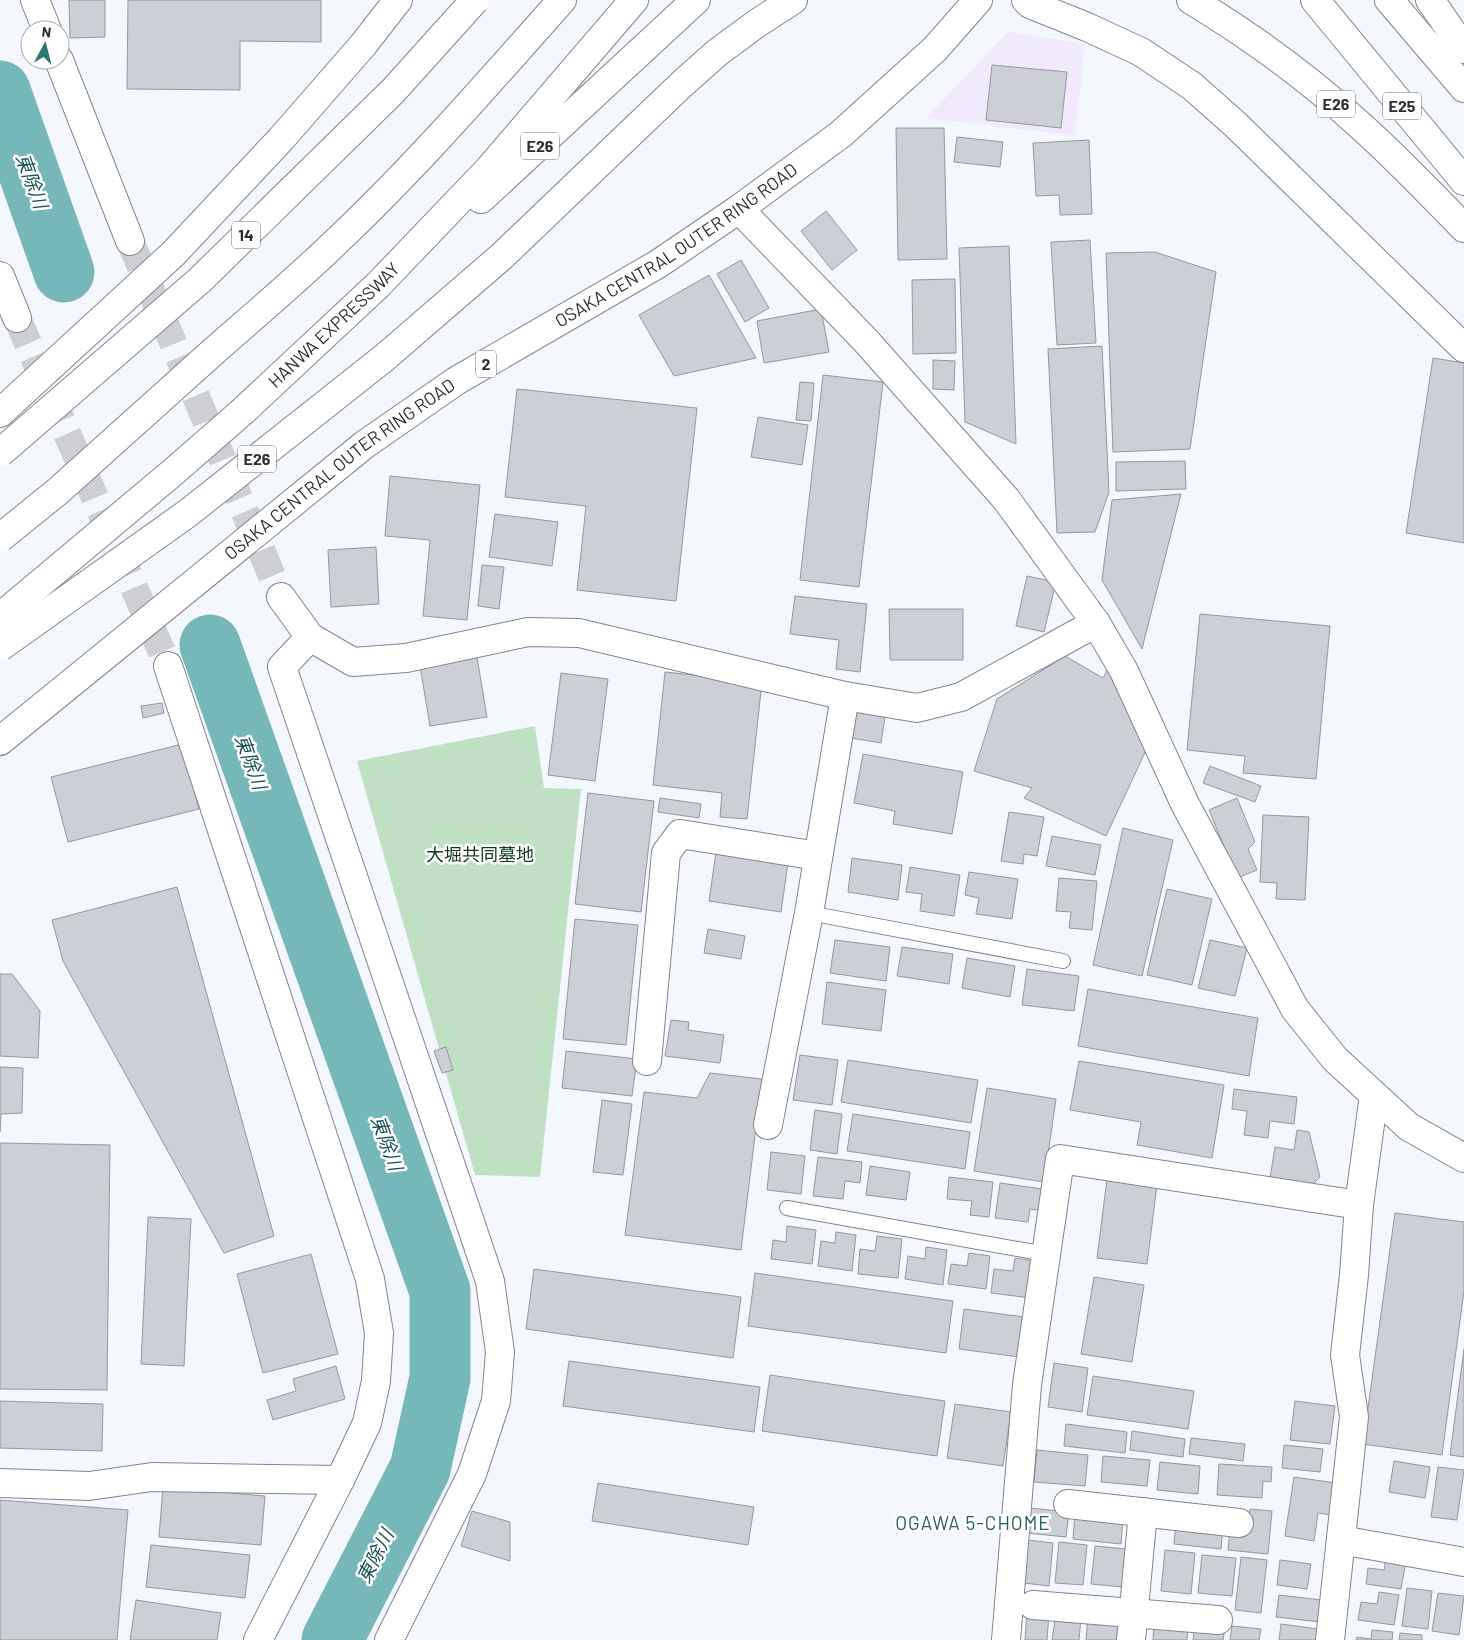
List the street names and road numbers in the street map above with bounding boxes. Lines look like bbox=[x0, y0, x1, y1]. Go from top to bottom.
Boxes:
road number: E26 bbox=[1317, 90, 1355, 118]
road number: E25 bbox=[1383, 92, 1421, 120]
road number: E26 bbox=[521, 132, 559, 160]
street label: OSAKA CENTRAL OUTER RING ROAD bbox=[551, 158, 801, 331]
road number: 14 bbox=[232, 222, 260, 248]
street label: HANWA EXPRESSWAY bbox=[263, 257, 404, 392]
road number: 2 bbox=[476, 350, 496, 378]
street label: OSAKA CENTRAL OUTER RING ROAD bbox=[219, 373, 459, 564]
road number: E26 bbox=[238, 446, 276, 472]

